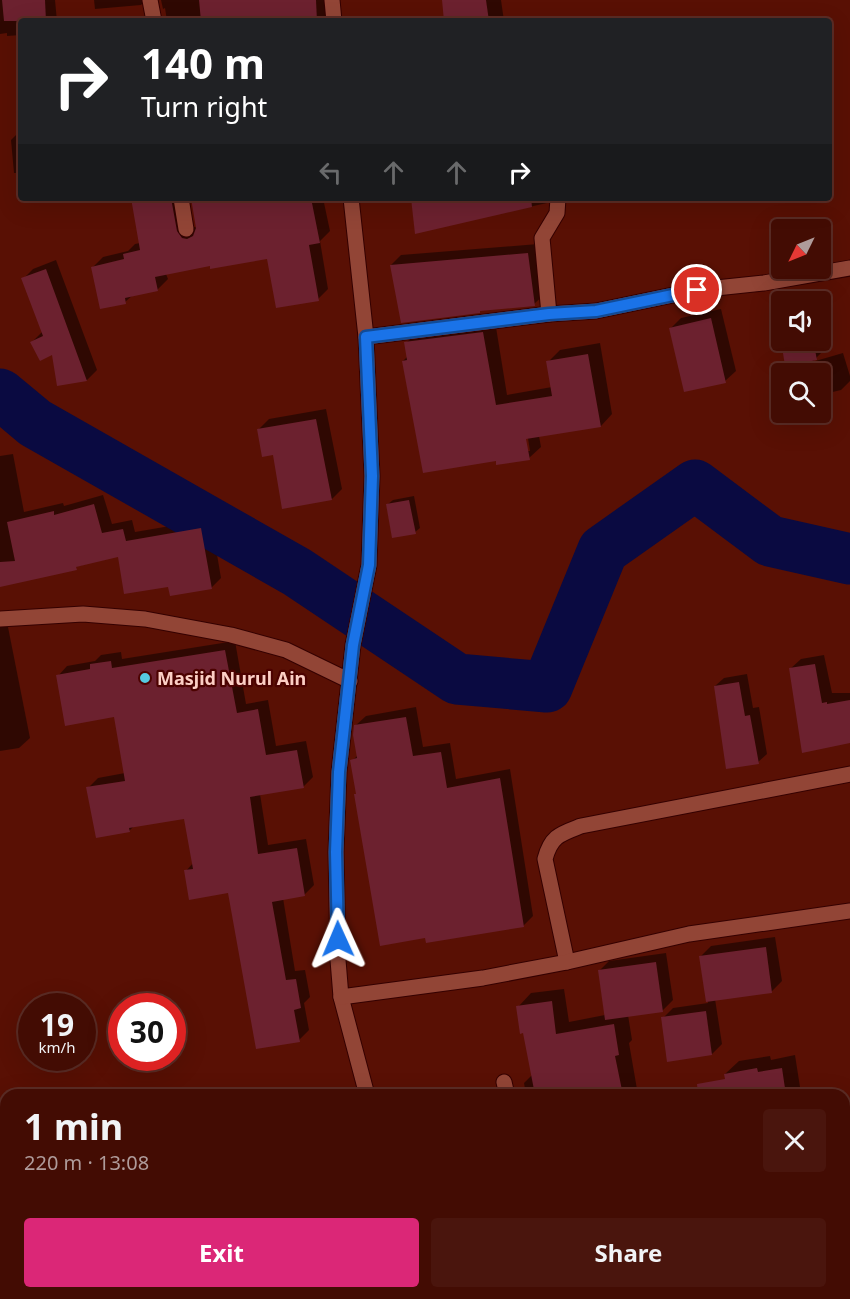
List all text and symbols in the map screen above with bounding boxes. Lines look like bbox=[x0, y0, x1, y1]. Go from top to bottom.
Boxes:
text: 140 m bbox=[141, 34, 265, 91]
icon: right bbox=[42, 42, 120, 120]
text: Turn right bbox=[141, 88, 267, 125]
icon: left bbox=[314, 156, 347, 189]
icon: ahead bbox=[377, 156, 410, 189]
icon: ahead bbox=[440, 156, 473, 189]
icon: right bbox=[503, 156, 536, 189]
north arrow bbox=[771, 219, 831, 279]
map controls bbox=[771, 219, 831, 423]
pin bbox=[671, 264, 722, 315]
icon: arrive bbox=[680, 273, 713, 306]
button: sound bbox=[771, 291, 831, 351]
button: search bbox=[771, 363, 831, 423]
place label: Masjid Nurul Ain bbox=[157, 666, 306, 690]
marker: Masjid Nurul Ain bbox=[138, 671, 152, 685]
position arrow bbox=[306, 907, 370, 971]
speed limit sign: 30 bbox=[108, 993, 186, 1071]
text: 19 bbox=[40, 1004, 74, 1045]
text: km/h bbox=[39, 1037, 75, 1057]
text: 1 min bbox=[24, 1102, 123, 1151]
button: close bbox=[763, 1109, 826, 1172]
text: 220 m · 13:08 bbox=[24, 1149, 149, 1176]
button: Exit bbox=[24, 1218, 419, 1287]
button: Share bbox=[431, 1218, 826, 1287]

